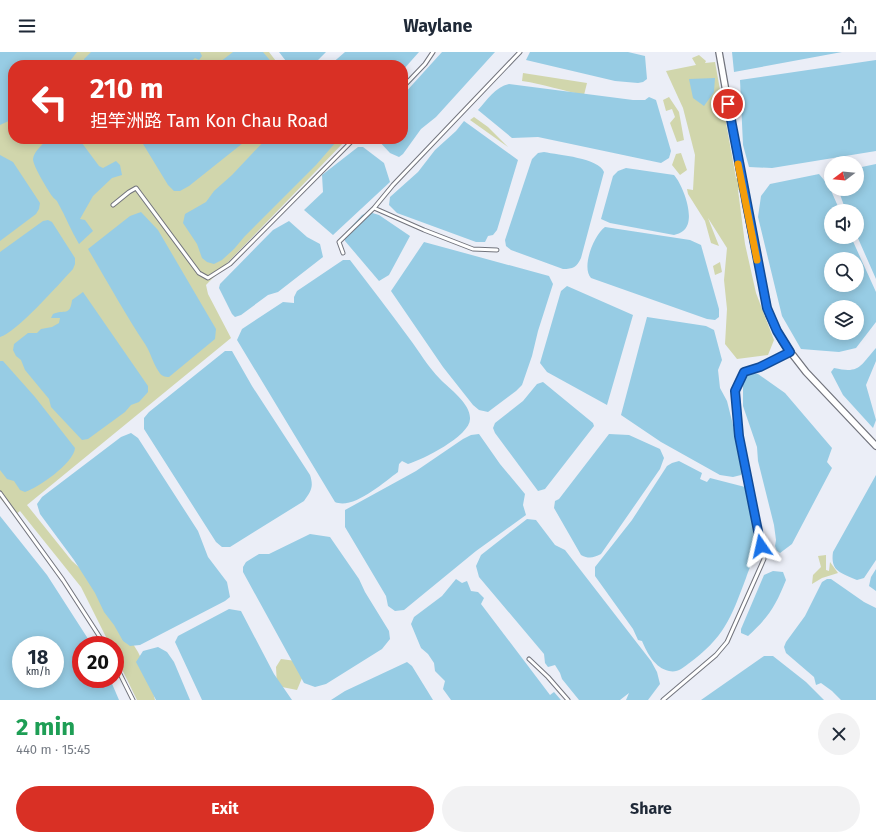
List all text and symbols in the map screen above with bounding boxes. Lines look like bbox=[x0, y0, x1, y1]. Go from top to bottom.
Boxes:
icon: menu bbox=[16, 15, 38, 37]
text: Waylane bbox=[403, 15, 473, 37]
icon: share bbox=[838, 15, 860, 37]
text: 210 m bbox=[90, 72, 164, 105]
icon: left bbox=[24, 76, 76, 128]
pin bbox=[711, 87, 745, 121]
icon: arrive bbox=[717, 93, 739, 115]
text: 担竿洲路 Tam Kon Chau Road bbox=[90, 110, 328, 132]
north arrow bbox=[824, 156, 864, 196]
map controls bbox=[824, 156, 864, 340]
button: sound bbox=[824, 204, 864, 244]
button: search bbox=[824, 252, 864, 292]
button: layers bbox=[824, 300, 864, 340]
position arrow bbox=[740, 525, 782, 567]
speed limit sign: 20 bbox=[72, 636, 124, 688]
text: 18 bbox=[28, 645, 48, 669]
text: km/h bbox=[26, 666, 50, 678]
text: 2 min bbox=[16, 713, 75, 741]
button: close bbox=[818, 713, 860, 755]
text: 440 m · 15:45 bbox=[16, 742, 90, 757]
button: Exit bbox=[16, 786, 434, 832]
button: Share bbox=[442, 786, 860, 832]

